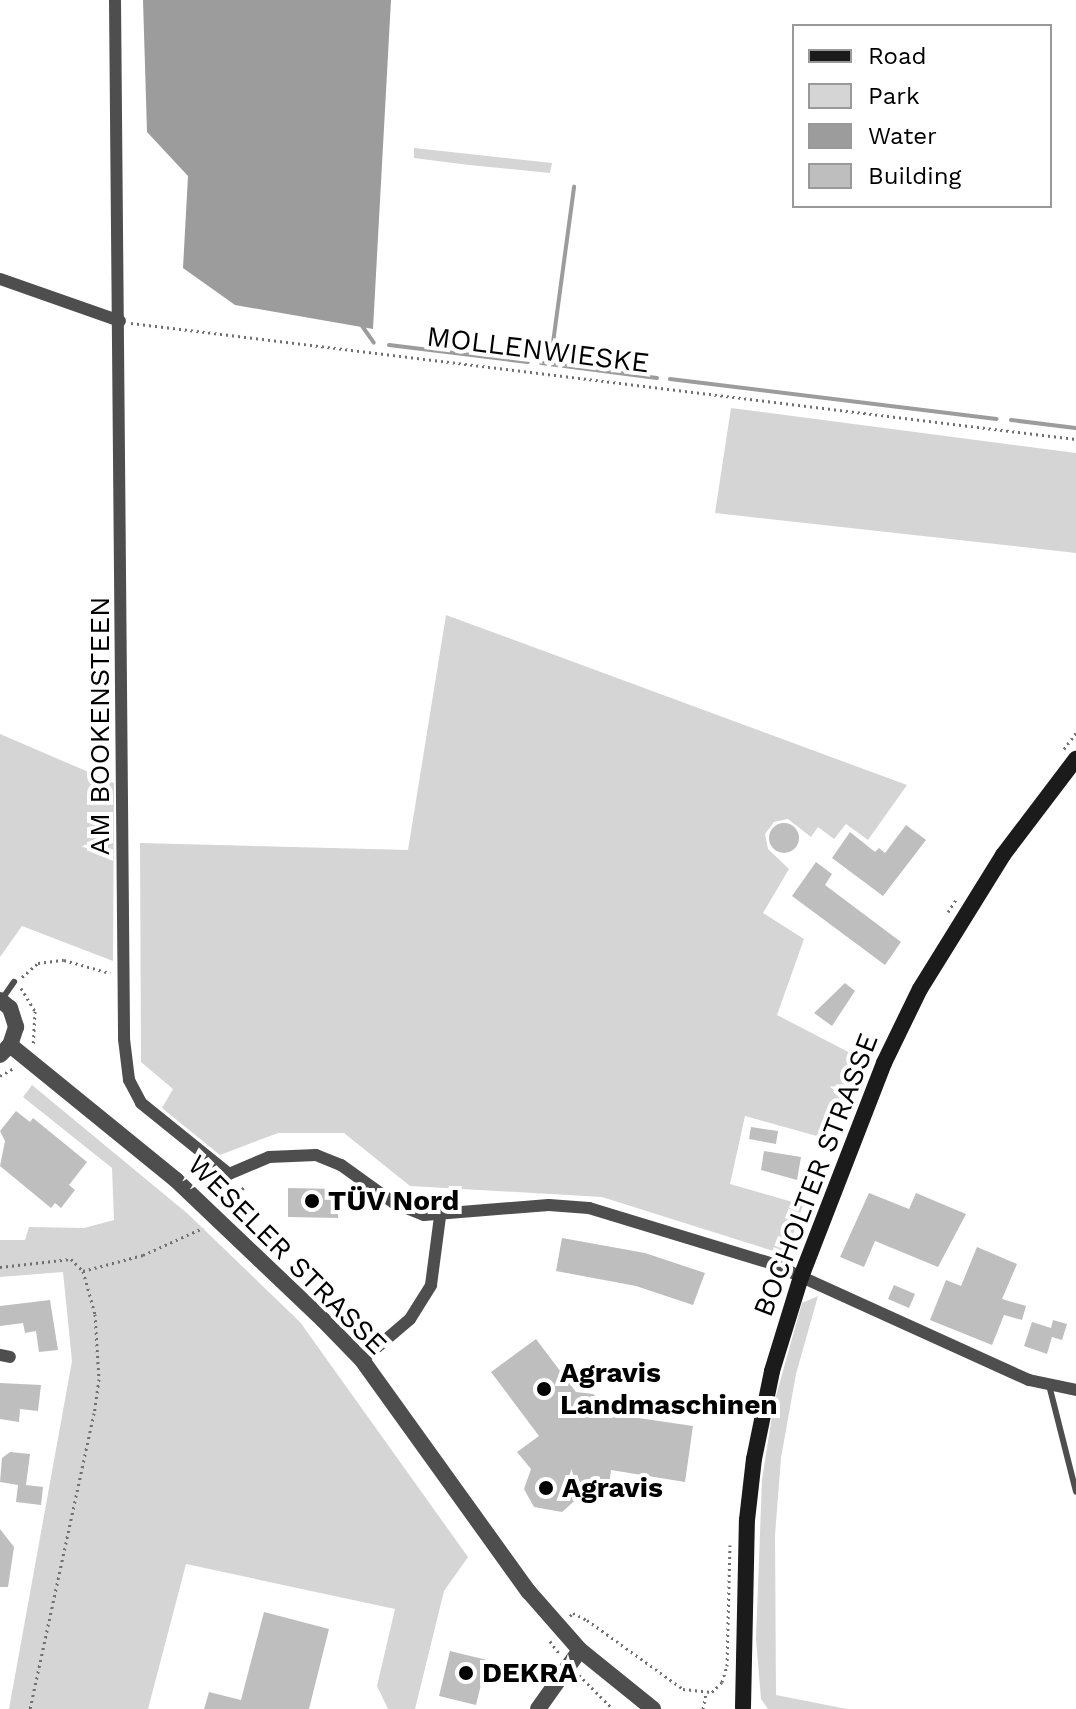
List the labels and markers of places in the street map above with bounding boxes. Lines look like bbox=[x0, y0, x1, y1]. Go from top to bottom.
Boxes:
place label: TÜV Nord bbox=[328, 1184, 460, 1218]
marker: TÜV Nord bbox=[303, 1192, 321, 1210]
place label: Agravis Landmaschinen bbox=[560, 1356, 778, 1422]
marker: Agravis Landmaschinen bbox=[535, 1380, 553, 1398]
place label: Agravis bbox=[562, 1471, 663, 1505]
marker: Agravis bbox=[537, 1479, 555, 1497]
place label: DEKRA bbox=[482, 1656, 577, 1690]
marker: DEKRA bbox=[457, 1664, 475, 1682]

